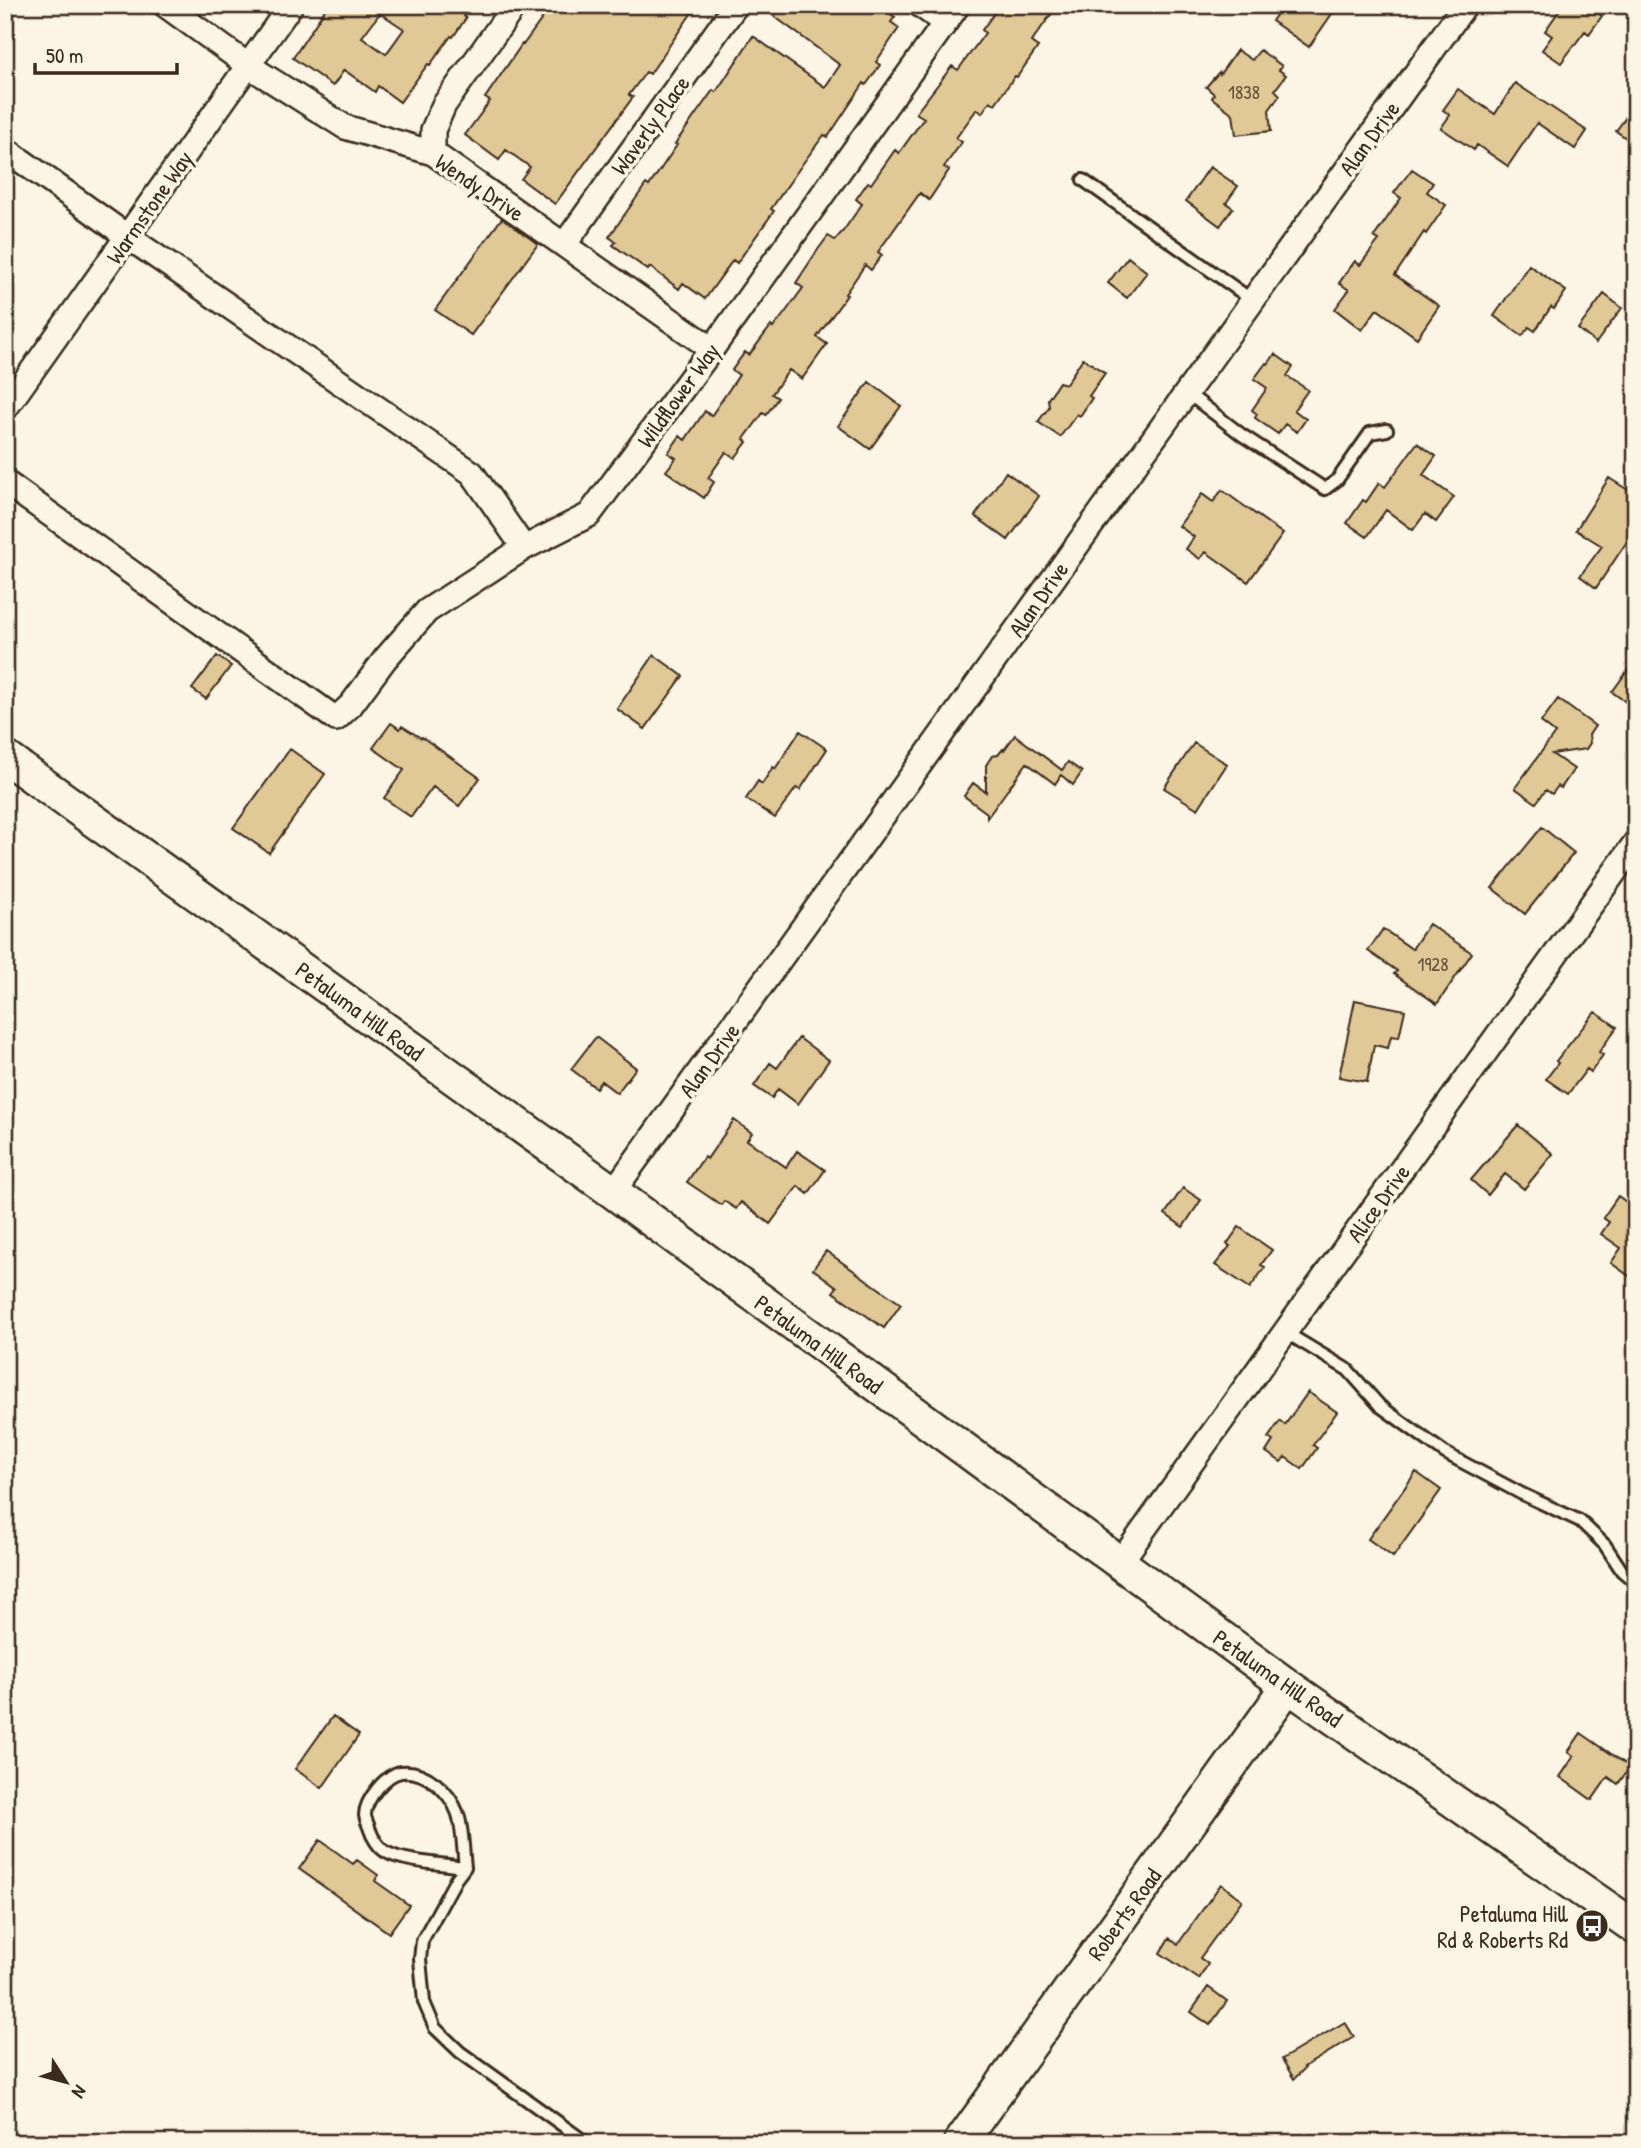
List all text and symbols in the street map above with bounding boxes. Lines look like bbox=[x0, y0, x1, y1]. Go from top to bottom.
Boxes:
scale bar bbox=[35, 32, 177, 76]
text: 50 m bbox=[46, 41, 83, 70]
street label: Waverly Place bbox=[603, 69, 697, 181]
house number: 1838 bbox=[1228, 79, 1260, 105]
street label: Alan Drive bbox=[1331, 94, 1407, 182]
street label: Warmstone Way bbox=[99, 144, 200, 270]
street label: Wendy Drive bbox=[429, 146, 531, 228]
street label: Wildflower Way bbox=[630, 336, 727, 454]
street label: Alan Drive bbox=[1001, 555, 1075, 643]
house number: 1928 bbox=[1418, 951, 1449, 977]
street label: Petaluma Hill Road bbox=[290, 954, 430, 1068]
street label: Alan Drive bbox=[671, 1016, 747, 1104]
street label: Alice Drive bbox=[1339, 1158, 1417, 1248]
street label: Petaluma Hill Road bbox=[749, 1287, 889, 1401]
street label: Petaluma Hill Road bbox=[1207, 1622, 1349, 1734]
street label: Roberts Road bbox=[1080, 1862, 1168, 1966]
place label: Petaluma Hill Rd & Roberts Rd bbox=[1437, 1898, 1569, 1955]
bus stop icon: Petaluma Hill Rd & Roberts Rd bbox=[1573, 1907, 1611, 1945]
north arrow bbox=[32, 2046, 102, 2116]
text: N bbox=[66, 2080, 93, 2104]

